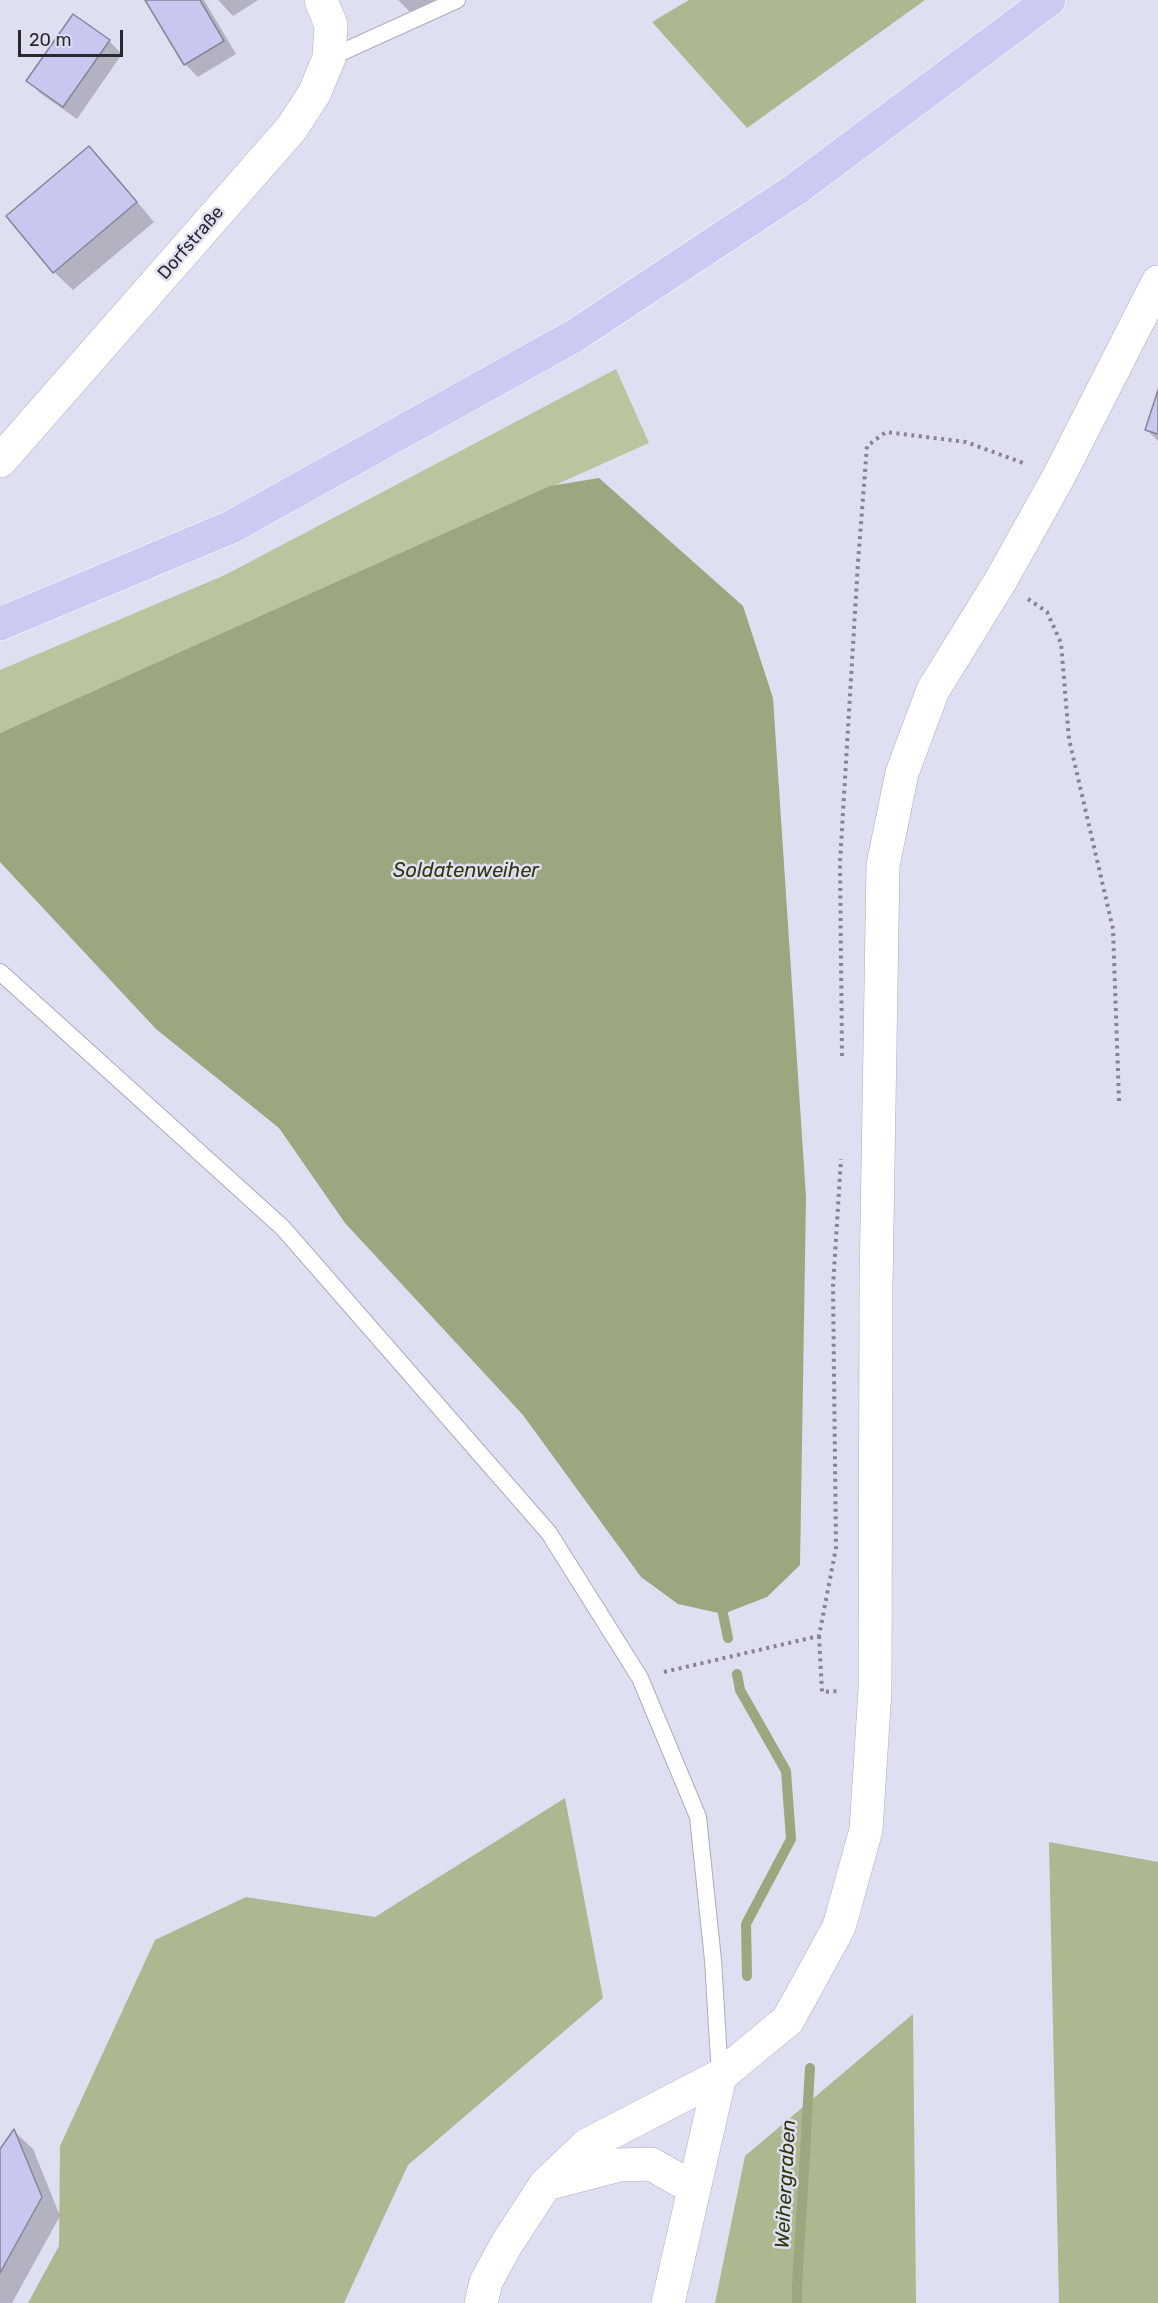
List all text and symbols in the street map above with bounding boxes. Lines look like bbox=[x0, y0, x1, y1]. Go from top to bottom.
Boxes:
scale bar bbox=[21, 18, 126, 56]
text: 20 m bbox=[29, 29, 71, 51]
street label: Dorfstraße bbox=[153, 202, 229, 284]
water label: Soldatenweiher bbox=[393, 859, 539, 883]
water label: Weihergraben bbox=[771, 2119, 801, 2249]

